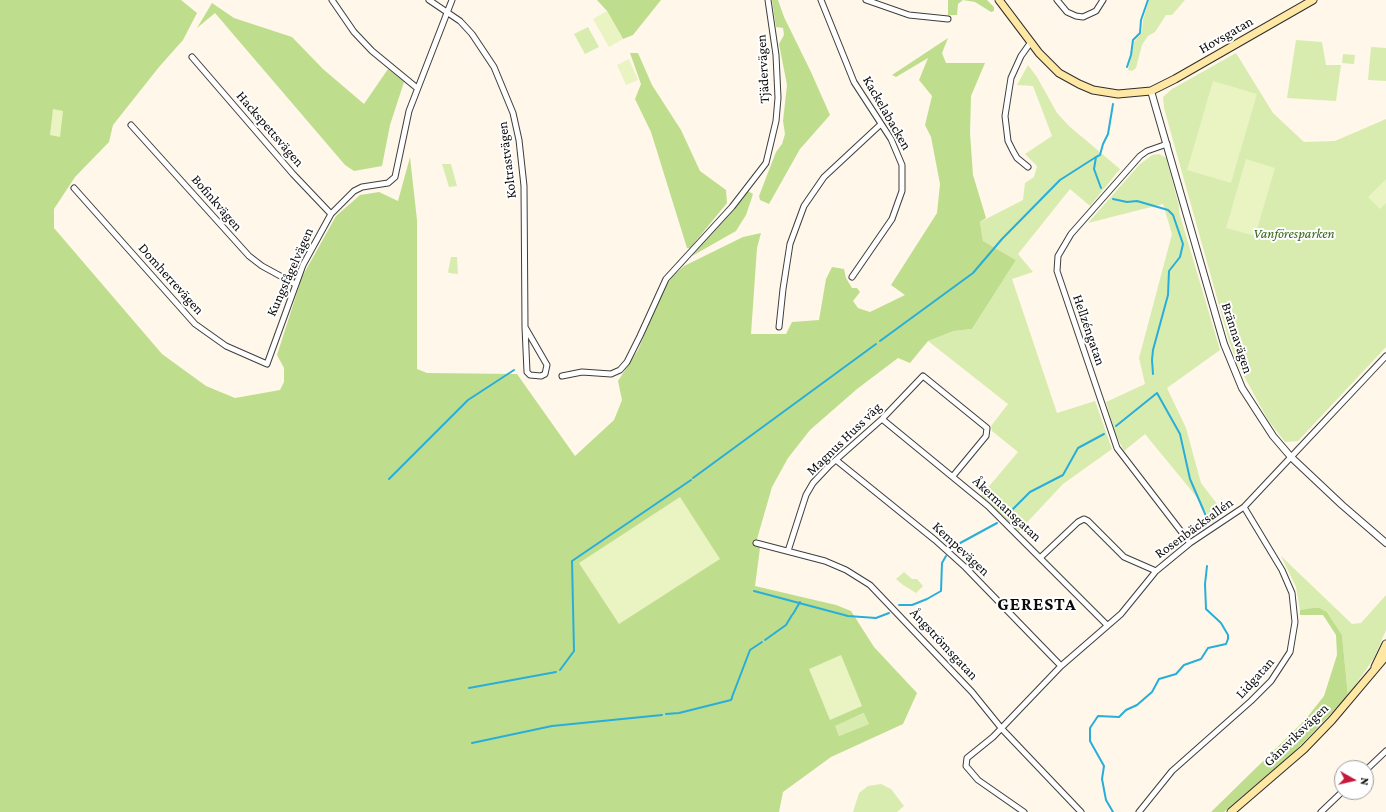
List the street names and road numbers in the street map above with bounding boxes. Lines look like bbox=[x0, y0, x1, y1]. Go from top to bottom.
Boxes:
street label: Hovsgatan bbox=[1196, 13, 1256, 57]
street label: Tjädervägen bbox=[753, 34, 773, 104]
street label: Kackelabacken bbox=[859, 73, 915, 153]
street label: Hackspettsvägen bbox=[233, 88, 307, 170]
street label: Koltrastvägen bbox=[494, 120, 520, 200]
street label: Bofinkvägen bbox=[188, 171, 246, 235]
street label: Kungsfågelvägen bbox=[263, 225, 317, 319]
street label: Domherrevägen bbox=[135, 240, 207, 318]
street label: Hellzéngatan bbox=[1069, 292, 1109, 368]
street label: Brännavägen bbox=[1218, 300, 1256, 376]
street label: Magnus Huss väg bbox=[803, 399, 885, 479]
street label: Åkermansgatan bbox=[969, 473, 1045, 545]
street label: Rosenbäcksallén bbox=[1152, 494, 1236, 562]
street label: Kempevägen bbox=[929, 518, 993, 580]
street label: Ångströmsgatan bbox=[906, 604, 982, 684]
street label: Lidgatan bbox=[1232, 654, 1278, 702]
street label: Gånsviksvägen bbox=[1260, 700, 1332, 770]

